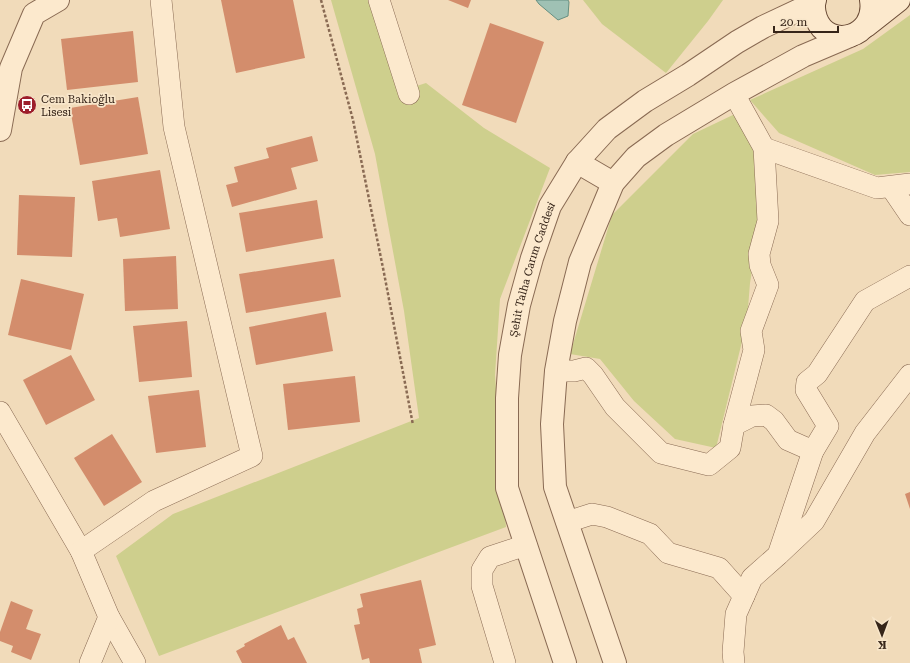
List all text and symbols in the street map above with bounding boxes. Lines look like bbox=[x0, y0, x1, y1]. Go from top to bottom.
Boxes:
scale bar bbox=[774, 8, 838, 34]
text: 20 m bbox=[780, 15, 807, 29]
place label: Cem Bakioğlu Lisesi bbox=[41, 93, 115, 119]
bus stop icon: Cem Bakioğlu Lisesi bbox=[16, 94, 38, 116]
street label: Şehit Talha Carım Caddesi bbox=[507, 199, 558, 338]
north arrow bbox=[862, 615, 902, 655]
text: K bbox=[877, 638, 887, 651]

